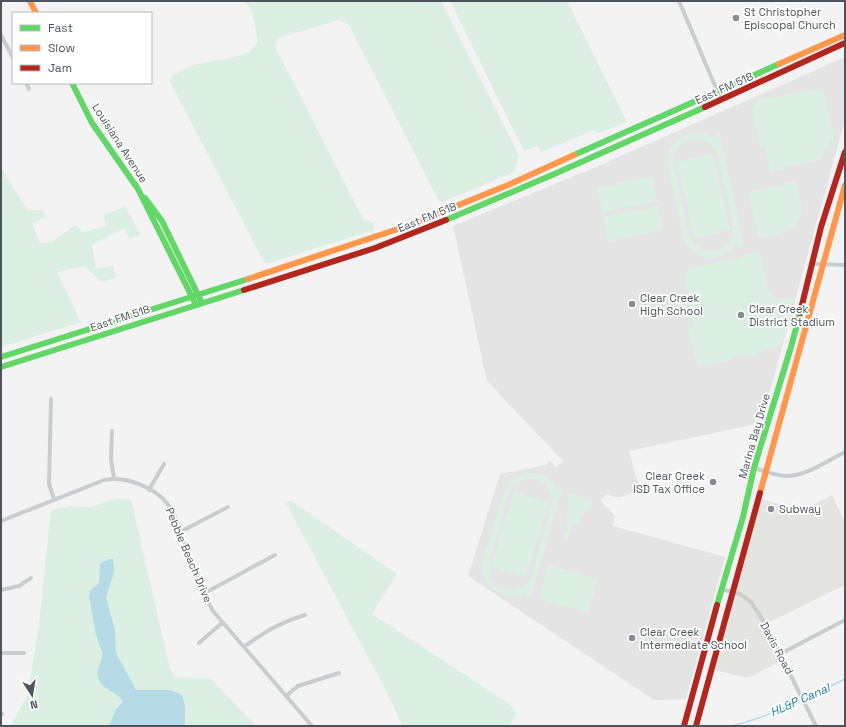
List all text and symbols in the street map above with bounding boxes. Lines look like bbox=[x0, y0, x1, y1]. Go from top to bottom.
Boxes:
place label: St Christopher Episcopal Church bbox=[744, 5, 836, 32]
legend bbox=[12, 12, 152, 84]
marker: St Christopher Episcopal Church bbox=[731, 13, 741, 23]
text: Fast bbox=[48, 20, 73, 36]
text: Slow bbox=[48, 40, 75, 56]
text: Jam bbox=[48, 60, 72, 76]
street label: East FM 518 bbox=[693, 69, 755, 107]
street label: Louisiana Avenue bbox=[89, 101, 151, 185]
street label: East FM 518 bbox=[396, 199, 459, 235]
place label: Clear Creek High School bbox=[640, 291, 703, 318]
marker: Clear Creek High School bbox=[627, 299, 637, 309]
street label: East FM 518 bbox=[88, 302, 152, 334]
place label: Clear Creek District Stadium bbox=[749, 302, 835, 329]
marker: Clear Creek District Stadium bbox=[736, 310, 746, 320]
street label: Marina Bay Drive bbox=[735, 392, 773, 480]
place label: Clear Creek ISD Tax Office bbox=[633, 469, 705, 496]
marker: Clear Creek ISD Tax Office bbox=[708, 477, 718, 487]
place label: Subway bbox=[779, 502, 821, 516]
marker: Subway bbox=[766, 504, 776, 514]
street label: Pebble Beach Drive bbox=[163, 505, 215, 605]
street label: Davis Road bbox=[757, 619, 797, 677]
place label: Clear Creek Intermediate School bbox=[640, 625, 747, 652]
marker: Clear Creek Intermediate School bbox=[627, 633, 637, 643]
north arrow bbox=[12, 675, 52, 715]
water label: HL&P Canal bbox=[768, 679, 834, 720]
text: N bbox=[29, 697, 39, 712]

